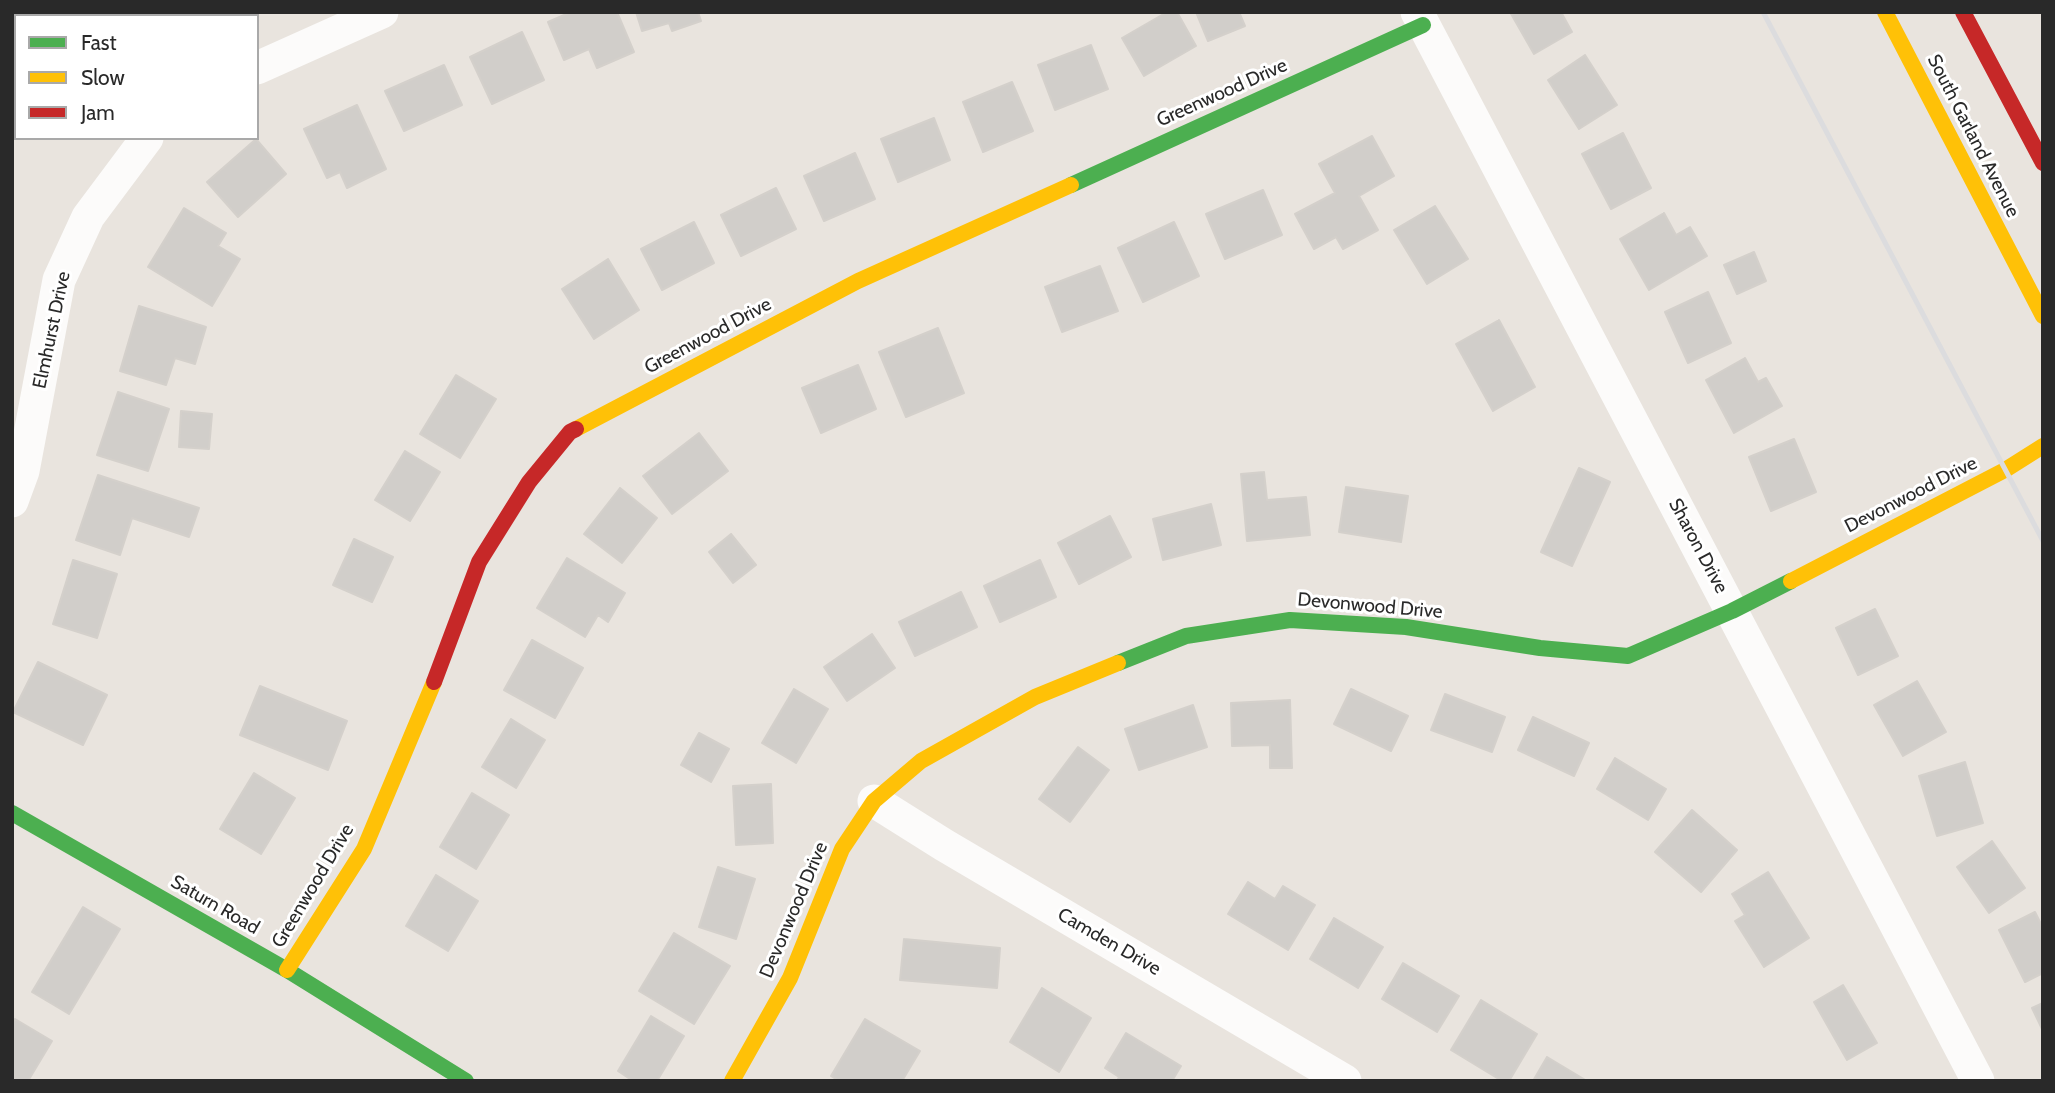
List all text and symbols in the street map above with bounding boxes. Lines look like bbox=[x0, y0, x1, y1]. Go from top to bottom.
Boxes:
legend bbox=[14, 14, 259, 140]
text: Fast bbox=[81, 30, 117, 55]
street label: South Garland Avenue bbox=[1922, 51, 2024, 221]
street label: Greenwood Drive bbox=[1153, 54, 1291, 132]
text: Slow bbox=[81, 65, 125, 90]
text: Jam bbox=[81, 100, 115, 125]
street label: Elmhurst Drive bbox=[28, 269, 76, 391]
street label: Greenwood Drive bbox=[641, 293, 775, 379]
street label: Devonwood Drive bbox=[1841, 452, 1981, 538]
street label: Sharon Drive bbox=[1663, 495, 1733, 597]
street label: Devonwood Drive bbox=[1297, 588, 1443, 624]
street label: Greenwood Drive bbox=[267, 820, 359, 952]
street label: Devonwood Drive bbox=[755, 839, 833, 981]
street label: Saturn Road bbox=[167, 871, 263, 939]
street label: Camden Drive bbox=[1053, 903, 1165, 981]

